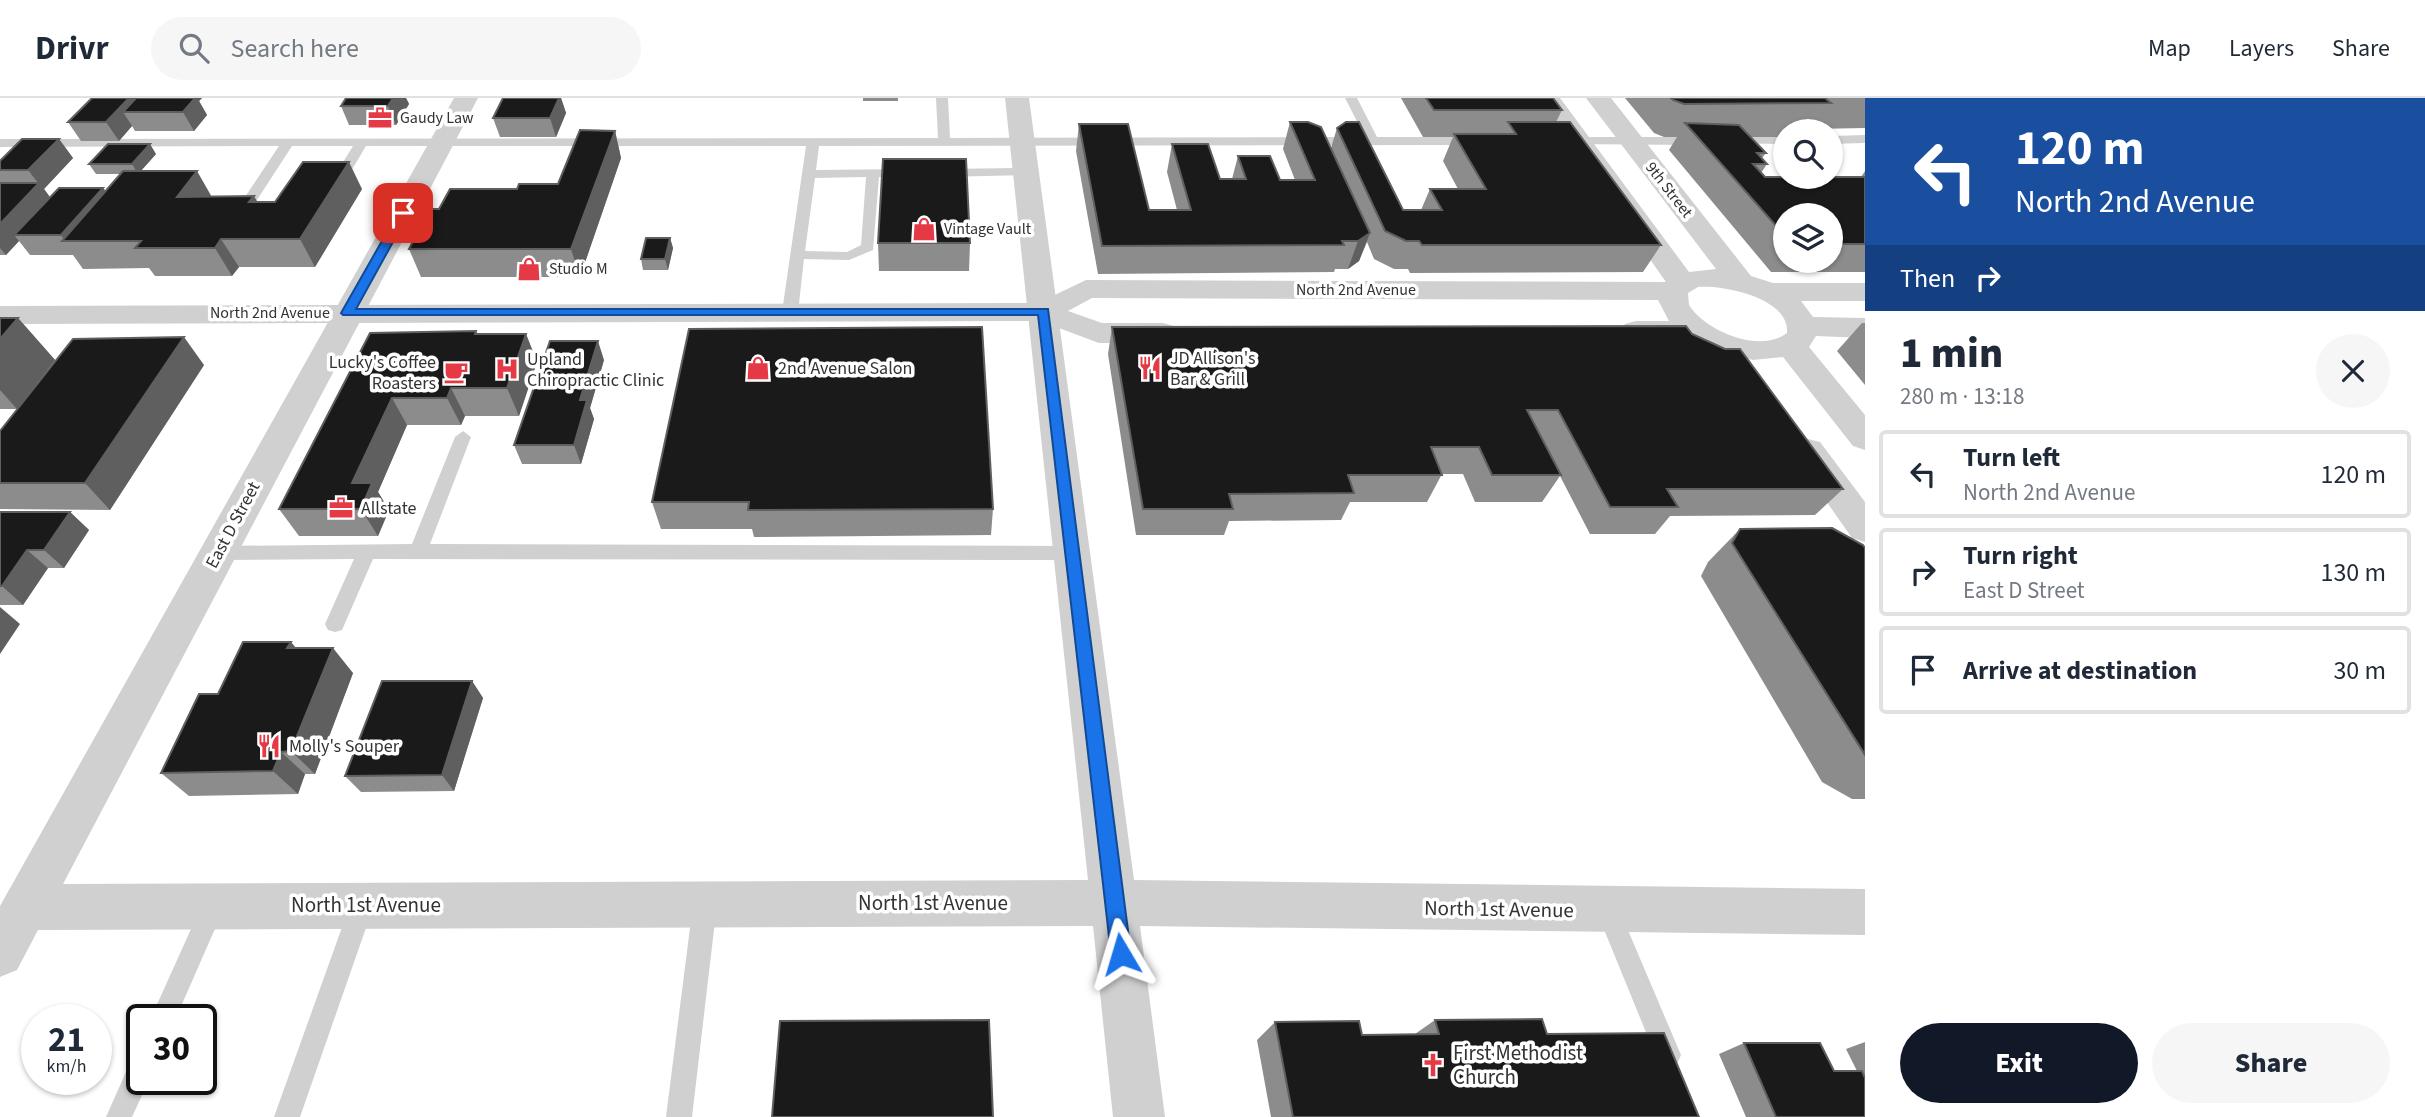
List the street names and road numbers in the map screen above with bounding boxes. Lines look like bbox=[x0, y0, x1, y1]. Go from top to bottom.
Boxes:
street label: 9th Street bbox=[1640, 157, 1698, 223]
street label: North 2nd Avenue bbox=[1296, 279, 1416, 301]
street label: North 2nd Avenue bbox=[210, 302, 330, 324]
street label: East D Street bbox=[200, 477, 266, 573]
street label: North 1st Avenue bbox=[858, 888, 1008, 918]
street label: North 1st Avenue bbox=[291, 890, 441, 920]
street label: North 1st Avenue bbox=[1424, 893, 1574, 925]

